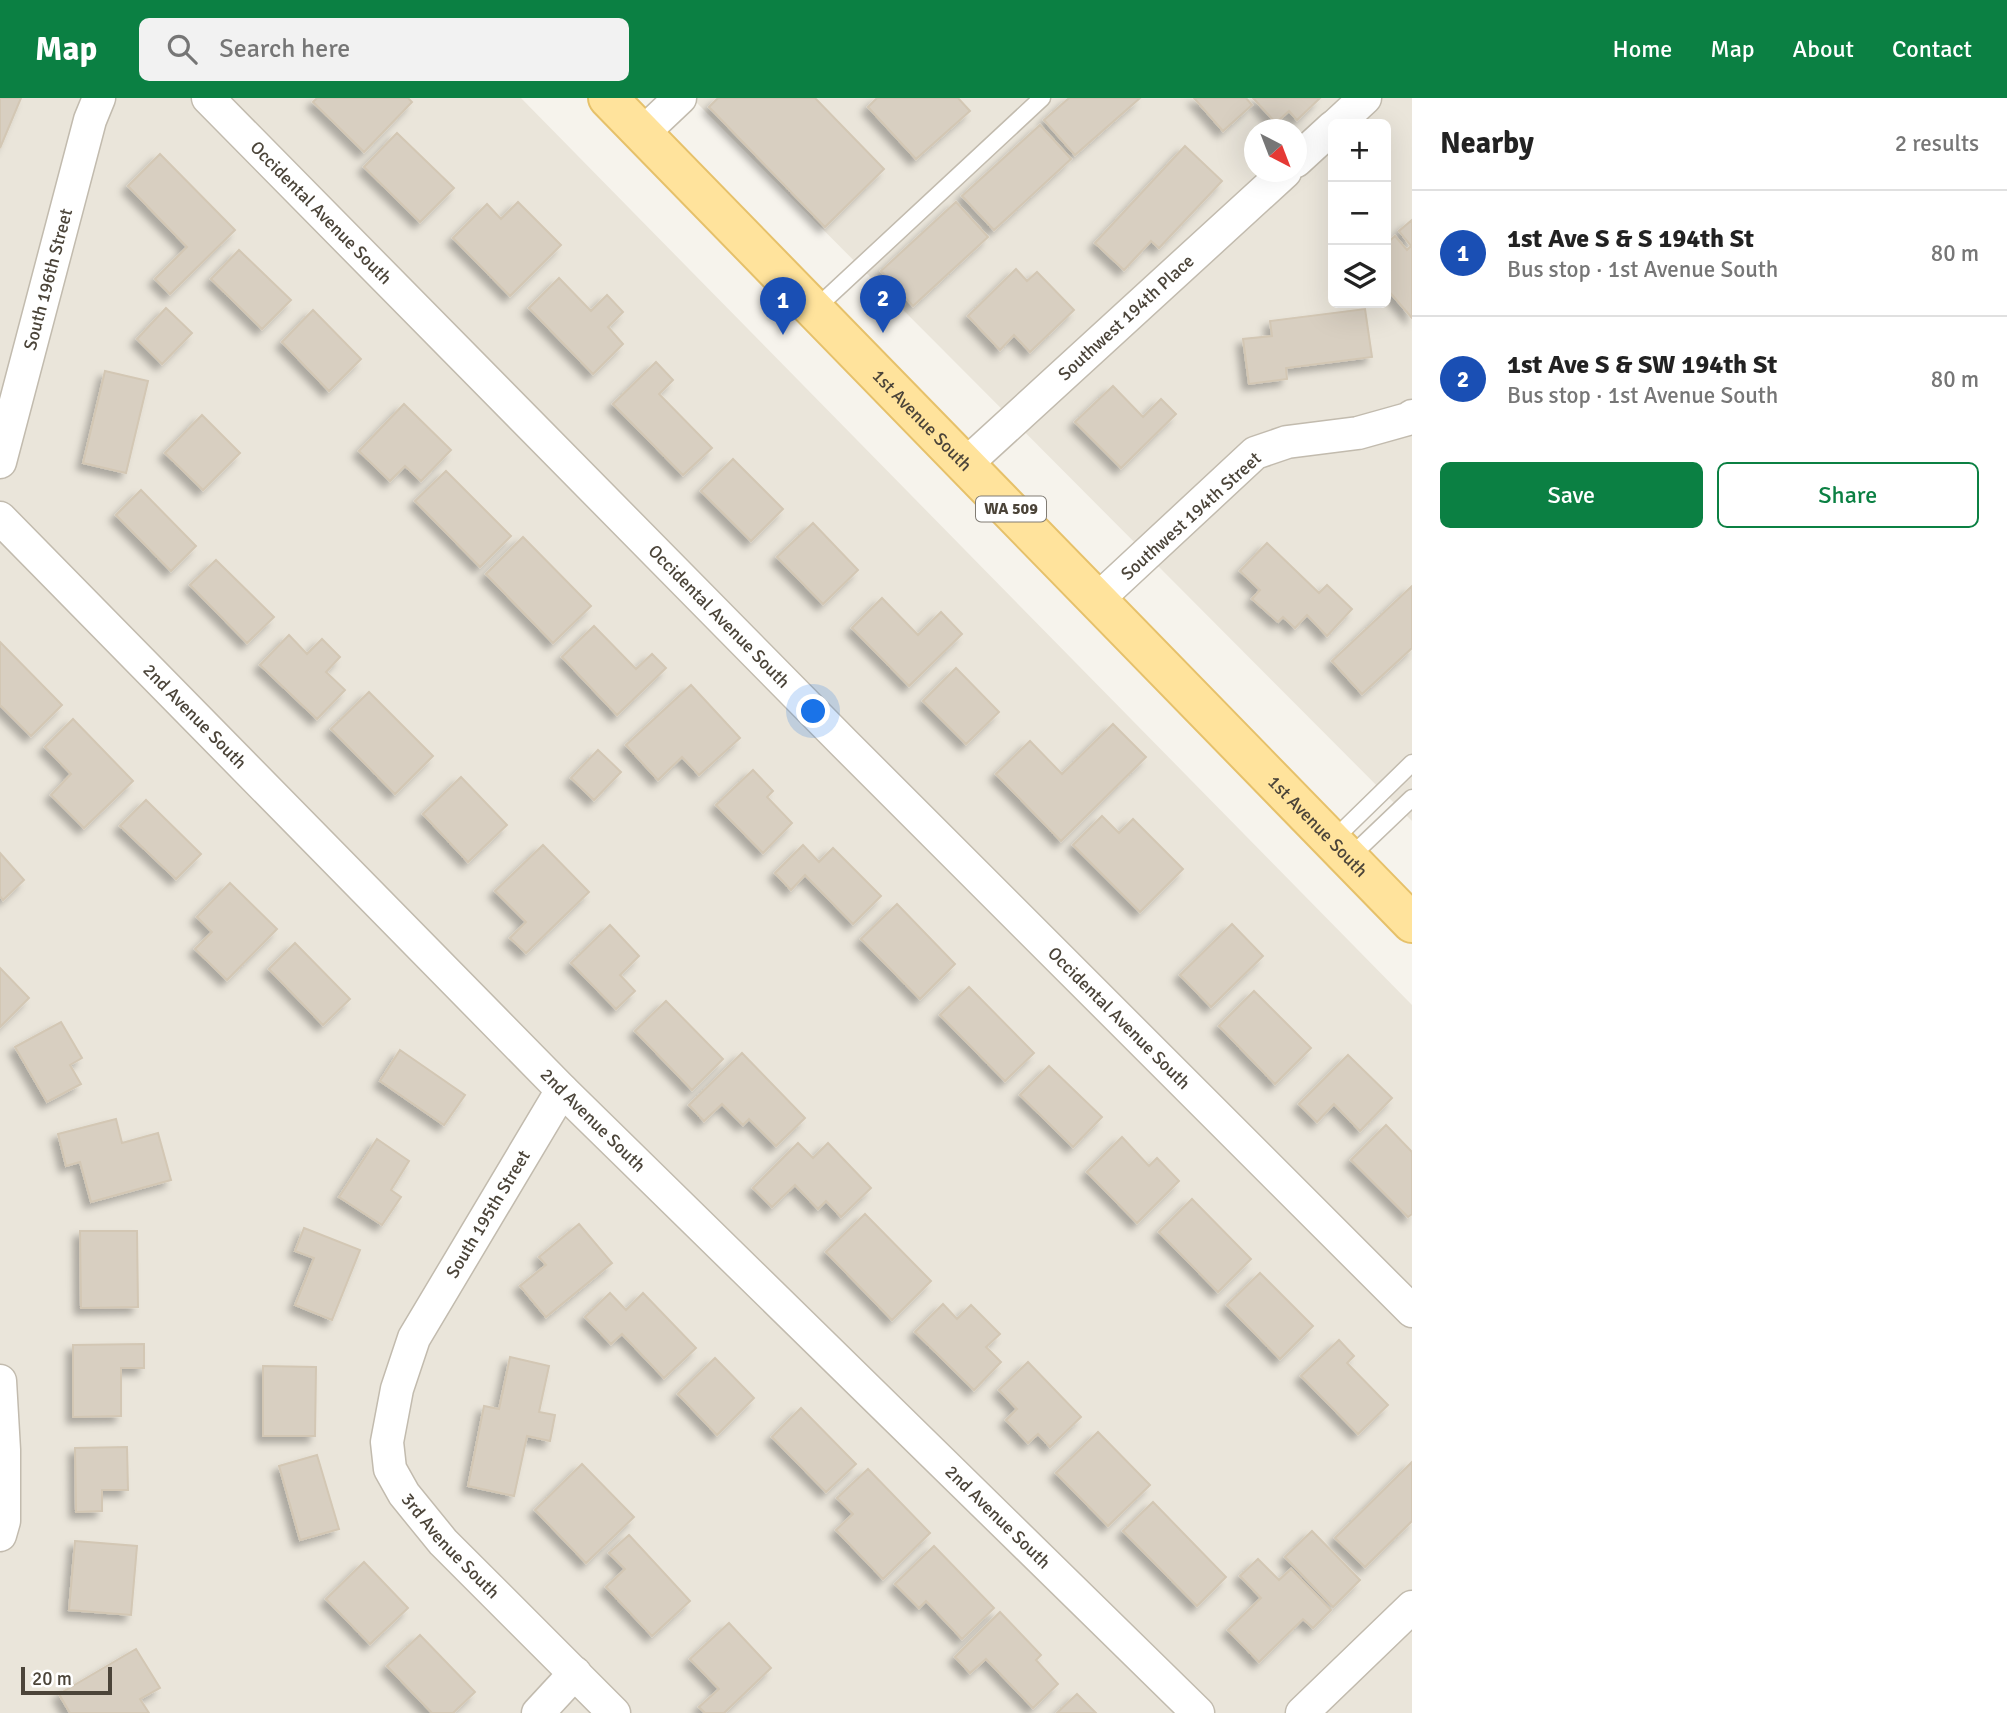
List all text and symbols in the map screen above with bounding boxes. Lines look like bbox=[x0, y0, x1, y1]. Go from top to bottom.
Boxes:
search box bbox=[139, 18, 629, 81]
text: Map bbox=[35, 29, 97, 70]
icon: search bbox=[163, 30, 201, 68]
text: Search here bbox=[219, 33, 350, 65]
text: Home bbox=[1612, 34, 1672, 64]
text: Map bbox=[1710, 34, 1755, 64]
text: About bbox=[1793, 34, 1854, 64]
text: Contact bbox=[1892, 34, 1972, 64]
north arrow bbox=[1244, 119, 1307, 182]
map controls bbox=[1328, 119, 1391, 308]
button: + bbox=[1328, 119, 1391, 182]
text: Nearby bbox=[1440, 125, 1534, 162]
text: 2 results bbox=[1895, 129, 1979, 158]
street label: Occidental Avenue South bbox=[246, 136, 396, 289]
button: − bbox=[1328, 182, 1391, 245]
street label: South 196th Street bbox=[19, 206, 77, 352]
text: 1st Ave S & S 194th St bbox=[1507, 223, 1754, 255]
text: 1 bbox=[1457, 239, 1469, 268]
text: 80 m bbox=[1931, 239, 1979, 268]
button: layers bbox=[1328, 245, 1391, 308]
street label: Southwest 194th Place bbox=[1054, 250, 1199, 385]
text: Bus stop · 1st Avenue South bbox=[1507, 255, 1778, 284]
pin: 2 bbox=[860, 275, 906, 333]
pin: 1 bbox=[760, 277, 806, 335]
text: 1st Ave S & SW 194th St bbox=[1507, 349, 1777, 381]
street label: 1st Avenue South bbox=[868, 365, 977, 476]
text: 2 bbox=[1457, 365, 1469, 394]
text: 80 m bbox=[1931, 365, 1979, 394]
text: Bus stop · 1st Avenue South bbox=[1507, 381, 1778, 410]
street label: Southwest 194th Street bbox=[1116, 447, 1266, 585]
button: Save bbox=[1440, 462, 1703, 528]
button: Share bbox=[1717, 462, 1979, 528]
road number: WA 509 bbox=[976, 496, 1046, 522]
street label: Occidental Avenue South bbox=[644, 540, 795, 693]
street label: 2nd Avenue South bbox=[138, 659, 251, 774]
your location bbox=[796, 694, 830, 728]
street label: 1st Avenue South bbox=[1263, 771, 1372, 882]
street label: Occidental Avenue South bbox=[1043, 942, 1195, 1094]
street label: 2nd Avenue South bbox=[536, 1064, 650, 1177]
street label: South 195th Street bbox=[441, 1146, 535, 1282]
street label: 2nd Avenue South bbox=[941, 1461, 1055, 1573]
street label: 3rd Avenue South bbox=[397, 1489, 504, 1603]
scale bar bbox=[21, 1664, 112, 1696]
text: 20 m bbox=[32, 1667, 72, 1691]

